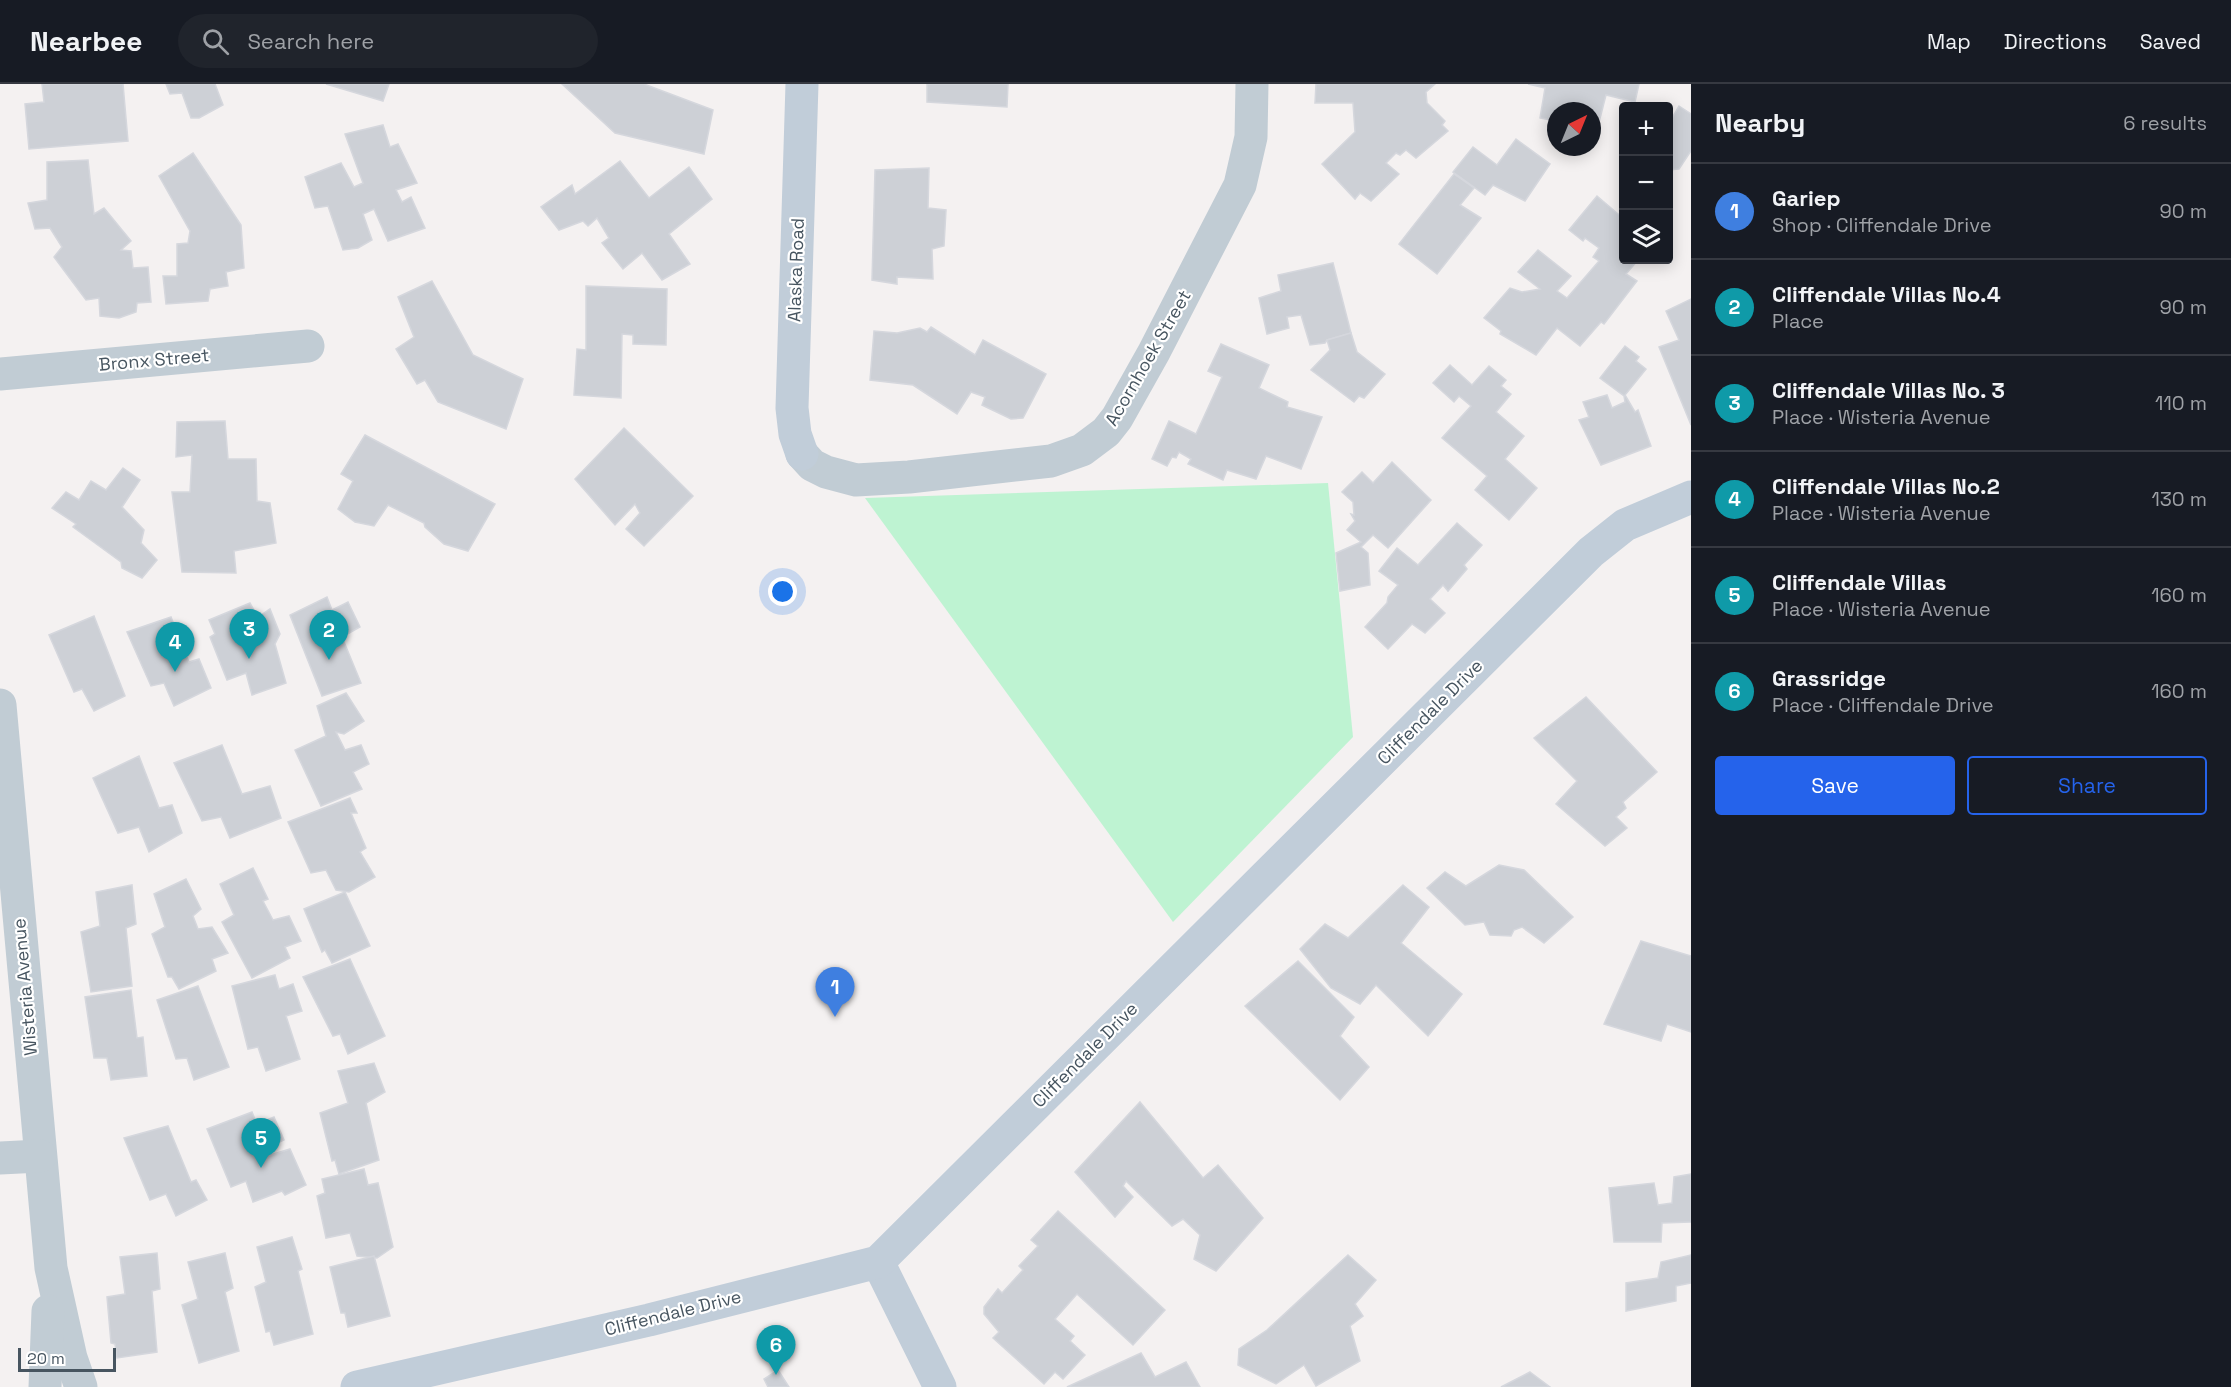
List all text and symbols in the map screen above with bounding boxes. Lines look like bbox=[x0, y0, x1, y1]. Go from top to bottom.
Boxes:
search box bbox=[178, 14, 598, 68]
text: Nearbee bbox=[30, 23, 142, 59]
icon: search bbox=[199, 25, 232, 58]
text: Search here bbox=[247, 27, 374, 55]
text: Map bbox=[1927, 28, 1971, 55]
text: Directions bbox=[2004, 28, 2107, 55]
text: Saved bbox=[2140, 28, 2201, 55]
north arrow bbox=[1547, 102, 1601, 156]
map controls bbox=[1619, 102, 1673, 264]
button: + bbox=[1619, 102, 1673, 156]
text: Nearby bbox=[1715, 106, 1805, 140]
text: 6 results bbox=[2123, 110, 2207, 136]
button: − bbox=[1619, 156, 1673, 210]
text: Gariep bbox=[1772, 184, 1841, 212]
text: 1 bbox=[1730, 198, 1739, 224]
text: 90 m bbox=[2160, 198, 2207, 224]
button: layers bbox=[1619, 210, 1673, 264]
text: Shop · Cliffendale Drive bbox=[1772, 212, 1991, 238]
street label: Alaska Road bbox=[782, 218, 809, 322]
text: Cliffendale Villas No.4 bbox=[1772, 280, 2001, 308]
street label: Acornhoek Street bbox=[1099, 286, 1196, 430]
text: 2 bbox=[1729, 294, 1740, 320]
text: 90 m bbox=[2160, 294, 2207, 320]
text: Place bbox=[1772, 308, 1824, 334]
street label: Bronx Street bbox=[98, 343, 210, 376]
text: Cliffendale Villas No. 3 bbox=[1772, 376, 2005, 404]
text: 3 bbox=[1728, 390, 1741, 416]
text: 110 m bbox=[2155, 390, 2207, 416]
text: Place · Wisteria Avenue bbox=[1772, 404, 1991, 430]
text: Cliffendale Villas No.2 bbox=[1772, 472, 2000, 500]
text: 4 bbox=[1728, 486, 1741, 512]
text: 130 m bbox=[2151, 486, 2207, 512]
text: Place · Wisteria Avenue bbox=[1772, 500, 1991, 526]
text: Cliffendale Villas bbox=[1772, 568, 1946, 596]
your location bbox=[768, 577, 797, 606]
text: 5 bbox=[1729, 582, 1741, 608]
text: 160 m bbox=[2151, 582, 2207, 608]
text: Place · Wisteria Avenue bbox=[1772, 596, 1991, 622]
pin: 3 bbox=[230, 610, 268, 659]
pin: 2 bbox=[310, 610, 348, 660]
pin: 4 bbox=[156, 622, 195, 672]
street label: Cliffendale Drive bbox=[1372, 654, 1487, 769]
text: Grassridge bbox=[1772, 664, 1886, 692]
text: 6 bbox=[1728, 678, 1741, 704]
text: 160 m bbox=[2151, 678, 2207, 704]
text: Place · Cliffendale Drive bbox=[1772, 692, 1994, 718]
button: Save bbox=[1715, 756, 1955, 815]
button: Share bbox=[1967, 756, 2207, 815]
street label: Wisteria Avenue bbox=[7, 918, 42, 1057]
pin: 1 bbox=[816, 968, 854, 1017]
street label: Cliffendale Drive bbox=[1027, 997, 1142, 1112]
pin: 5 bbox=[242, 1118, 280, 1168]
street label: Cliffendale Drive bbox=[602, 1284, 744, 1341]
pin: 6 bbox=[756, 1326, 796, 1375]
scale bar bbox=[18, 1345, 116, 1372]
text: 20 m bbox=[27, 1348, 65, 1369]

